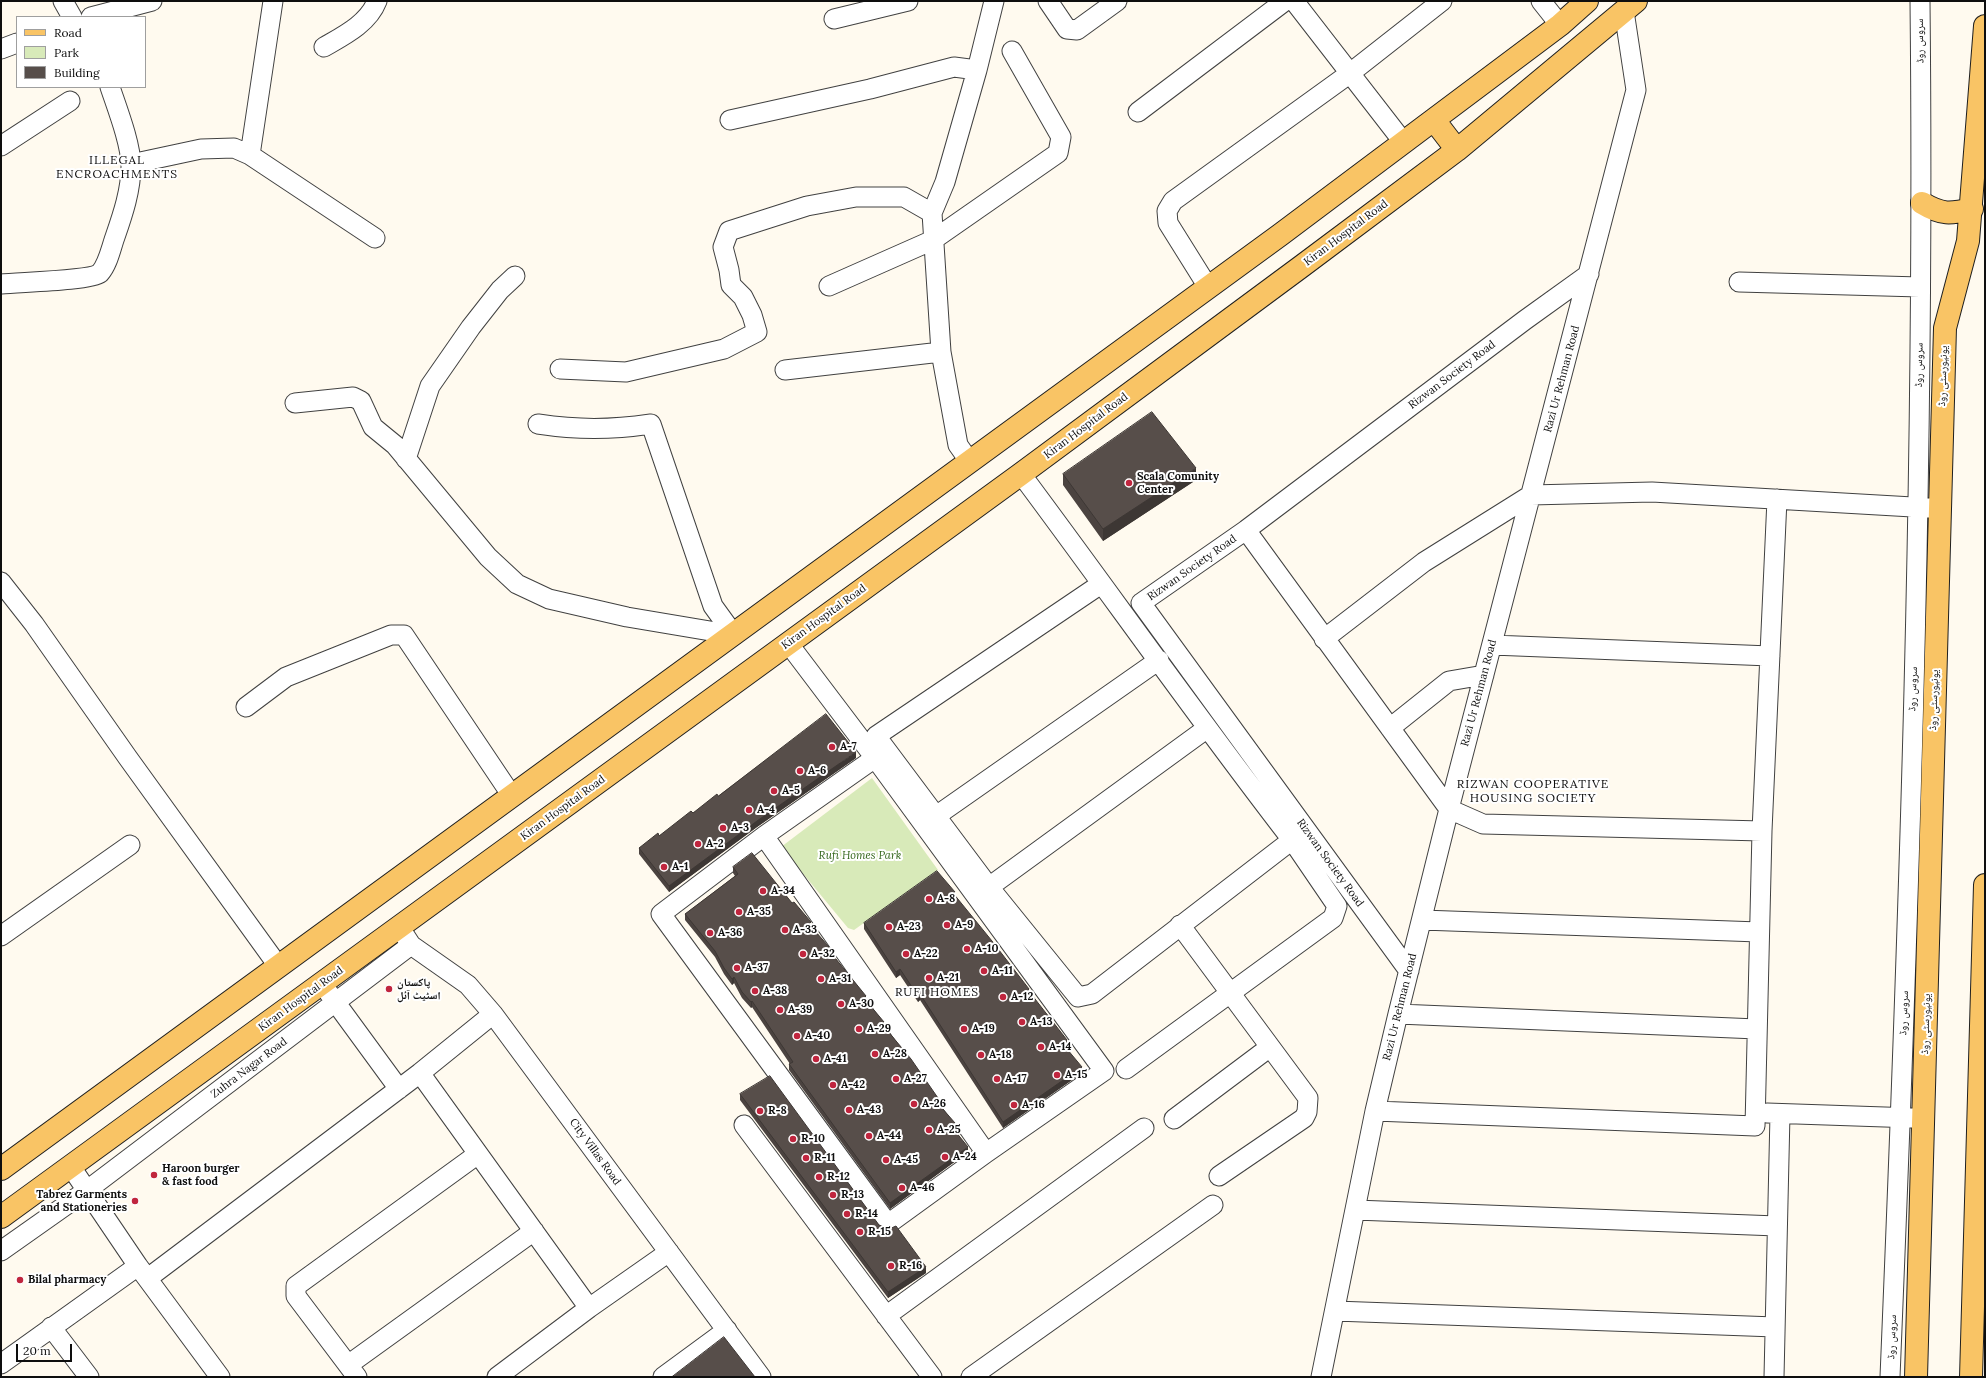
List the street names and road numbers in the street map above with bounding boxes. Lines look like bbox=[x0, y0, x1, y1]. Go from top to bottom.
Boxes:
street label: سروس روڈ bbox=[1913, 18, 1927, 64]
street label: Kiran Hospital Road bbox=[1301, 197, 1391, 269]
street label: Razi Ur Rehman Road bbox=[1541, 324, 1583, 434]
street label: Rizwan Society Road bbox=[1406, 338, 1498, 412]
street label: سروس روڈ bbox=[1912, 342, 1926, 388]
street label: یونیورسٹی روڈ bbox=[1935, 345, 1951, 407]
street label: Kiran Hospital Road bbox=[1041, 390, 1131, 462]
street label: Rizwan Society Road bbox=[1145, 532, 1239, 604]
street label: Kiran Hospital Road bbox=[779, 582, 869, 652]
street label: Razi Ur Rehman Road bbox=[1458, 638, 1500, 748]
street label: سروس روڈ bbox=[1906, 666, 1920, 712]
street label: یونیورسٹی روڈ bbox=[1926, 669, 1942, 731]
street label: Kiran Hospital Road bbox=[518, 773, 608, 843]
street label: Rizwan Society Road bbox=[1294, 816, 1366, 910]
street label: Razi Ur Rehman Road bbox=[1380, 952, 1420, 1062]
street label: Kiran Hospital Road bbox=[256, 964, 346, 1034]
street label: سروس روڈ bbox=[1897, 990, 1911, 1036]
street label: یونیورسٹی روڈ bbox=[1918, 993, 1934, 1055]
street label: Zuhra Nagar Road bbox=[208, 1035, 290, 1101]
street label: City Villas Road bbox=[566, 1116, 624, 1188]
street label: سروس روڈ bbox=[1885, 1314, 1899, 1360]

